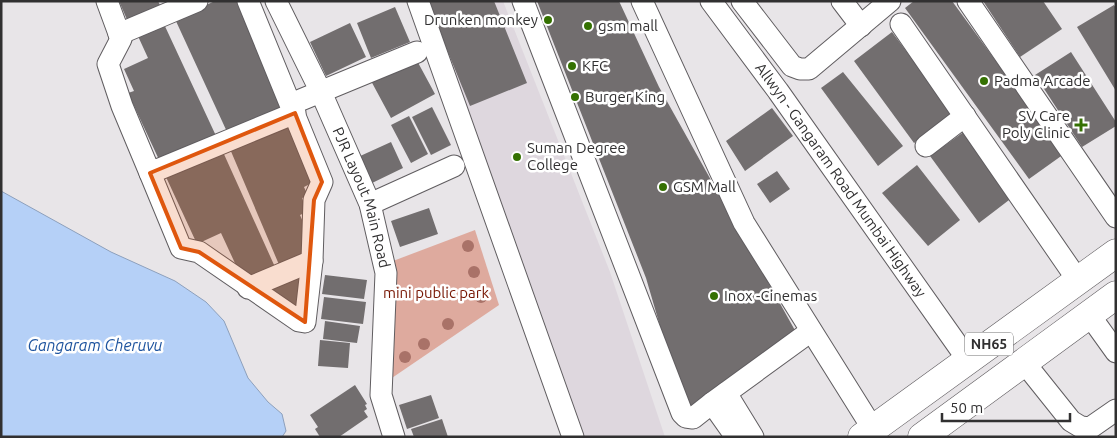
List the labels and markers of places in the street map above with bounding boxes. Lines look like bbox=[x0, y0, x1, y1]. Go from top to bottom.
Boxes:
place label: Drunken monkey bbox=[424, 11, 538, 28]
marker: Drunken monkey bbox=[542, 14, 554, 26]
place label: gsm mall bbox=[598, 17, 658, 34]
marker: gsm mall bbox=[582, 20, 594, 32]
place label: KFC bbox=[582, 57, 608, 74]
marker: KFC bbox=[566, 60, 578, 72]
place label: Padma Arcade bbox=[994, 72, 1091, 89]
marker: Padma Arcade bbox=[978, 75, 990, 87]
place label: Burger King bbox=[585, 88, 665, 105]
marker: Burger King bbox=[569, 91, 581, 103]
place label: SV Care Poly Clinic bbox=[1002, 107, 1070, 141]
marker: SV Care Poly Clinic bbox=[1074, 118, 1088, 132]
place label: Suman Degree College bbox=[527, 139, 626, 173]
marker: Suman Degree College bbox=[511, 151, 523, 163]
place label: GSM Mall bbox=[673, 178, 736, 195]
marker: GSM Mall bbox=[657, 181, 669, 193]
place label: Inox -Cinemas bbox=[724, 287, 817, 304]
marker: Inox -Cinemas bbox=[708, 290, 720, 302]

